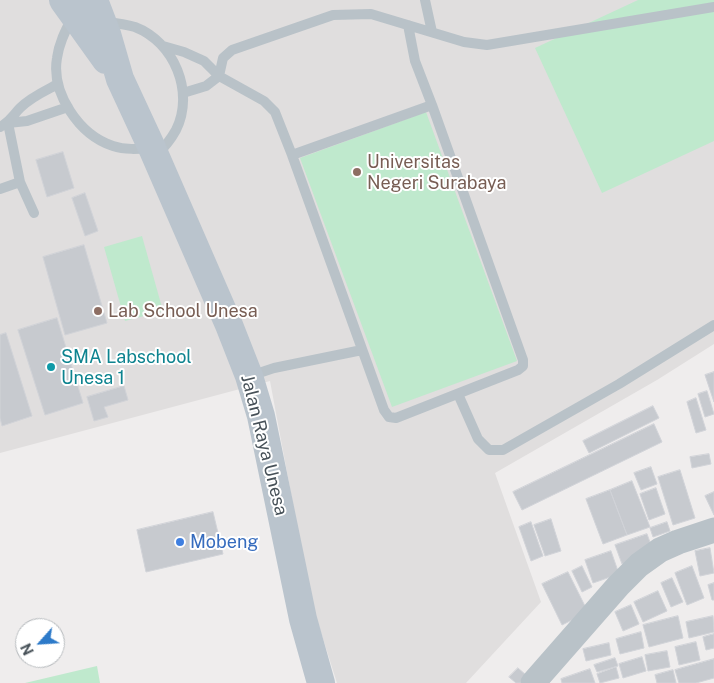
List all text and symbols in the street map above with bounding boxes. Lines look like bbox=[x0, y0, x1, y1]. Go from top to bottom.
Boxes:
place label: Universitas Negeri Surabaya bbox=[367, 151, 506, 193]
marker: Universitas Negeri Surabaya bbox=[351, 166, 363, 178]
place label: Lab School Unesa bbox=[108, 300, 258, 322]
marker: Lab School Unesa bbox=[92, 305, 104, 317]
place label: SMA Labschool Unesa 1 bbox=[61, 346, 192, 388]
marker: SMA Labschool Unesa 1 bbox=[45, 361, 57, 373]
street label: Jalan Raya Unesa bbox=[236, 372, 292, 518]
place label: Mobeng bbox=[190, 531, 259, 553]
marker: Mobeng bbox=[174, 536, 186, 548]
north arrow bbox=[15, 618, 65, 668]
text: N bbox=[18, 641, 37, 658]

